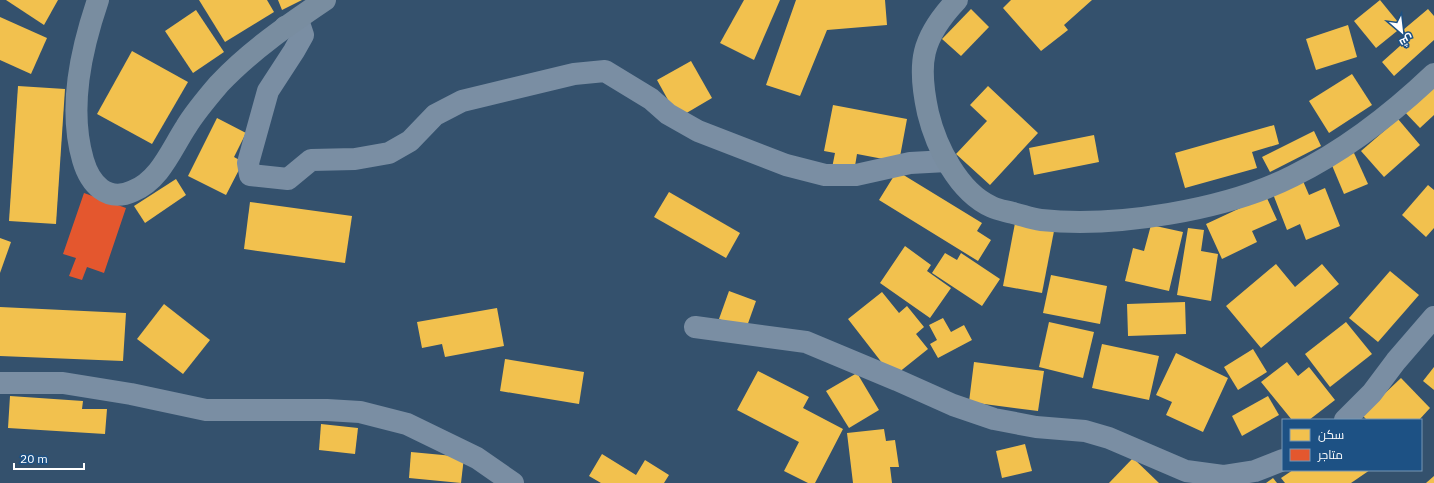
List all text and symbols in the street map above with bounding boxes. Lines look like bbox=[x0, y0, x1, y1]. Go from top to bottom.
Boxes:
north arrow bbox=[1382, 12, 1422, 52]
text: ش bbox=[1397, 31, 1416, 50]
legend bbox=[1282, 419, 1422, 471]
text: سكن bbox=[1318, 427, 1344, 442]
scale bar bbox=[14, 445, 84, 471]
text: متاجر bbox=[1317, 447, 1343, 462]
text: 20 m bbox=[20, 451, 48, 466]

